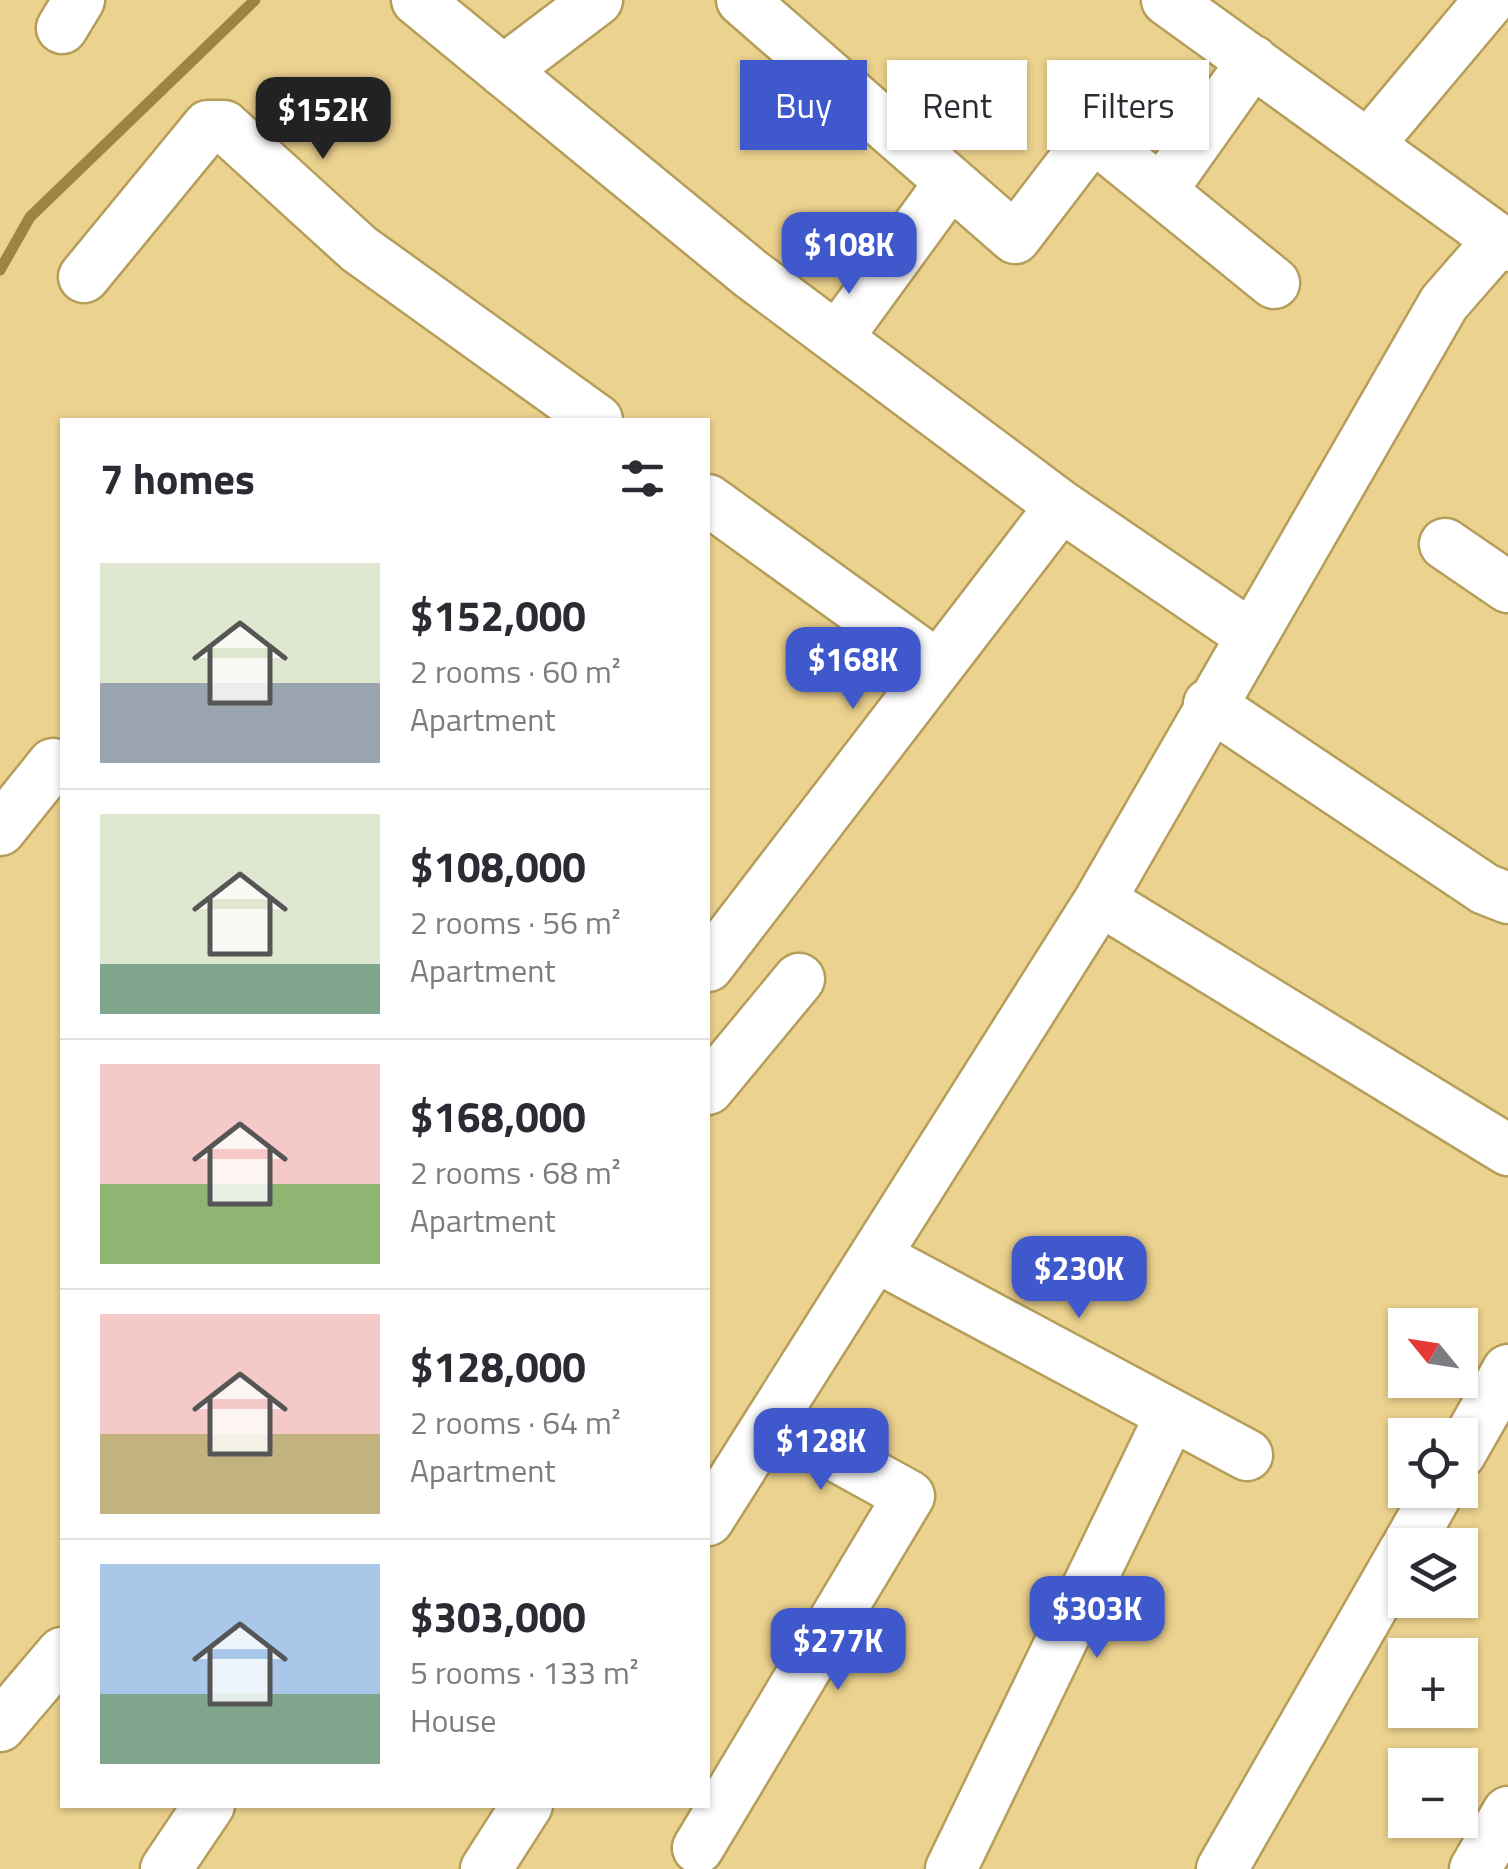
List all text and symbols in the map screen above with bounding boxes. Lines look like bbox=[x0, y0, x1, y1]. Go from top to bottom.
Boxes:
chip: Buy bbox=[740, 60, 867, 150]
chip: Rent bbox=[887, 60, 1027, 150]
chip: Filters bbox=[1047, 60, 1209, 150]
pin: $152K bbox=[253, 77, 393, 162]
text: $152K bbox=[278, 85, 368, 133]
pin: $108K bbox=[779, 212, 919, 297]
text: $108K bbox=[804, 220, 894, 268]
text: 7 homes bbox=[100, 446, 255, 510]
icon: filters bbox=[615, 451, 670, 506]
text: $152,000 bbox=[410, 583, 586, 647]
icon: home bbox=[180, 603, 300, 723]
pin: $168K bbox=[783, 627, 923, 712]
text: $168K bbox=[808, 635, 898, 683]
text: 2 rooms · 60 m² bbox=[410, 647, 621, 695]
text: Apartment bbox=[410, 695, 556, 743]
text: $108,000 bbox=[410, 834, 586, 898]
icon: home bbox=[180, 854, 300, 974]
text: 2 rooms · 56 m² bbox=[410, 898, 621, 946]
text: Apartment bbox=[410, 946, 556, 994]
text: $168,000 bbox=[410, 1084, 586, 1148]
icon: home bbox=[180, 1104, 300, 1224]
text: 2 rooms · 68 m² bbox=[410, 1148, 621, 1196]
text: Apartment bbox=[410, 1196, 556, 1244]
pin: $230K bbox=[1009, 1236, 1149, 1321]
text: $230K bbox=[1034, 1244, 1124, 1292]
north arrow bbox=[1388, 1308, 1478, 1398]
map controls bbox=[1388, 1308, 1478, 1838]
text: $128,000 bbox=[410, 1334, 586, 1398]
icon: home bbox=[180, 1354, 300, 1474]
text: 2 rooms · 64 m² bbox=[410, 1398, 621, 1446]
pin: $128K bbox=[751, 1408, 891, 1493]
text: $128K bbox=[776, 1416, 866, 1464]
button: locate bbox=[1388, 1418, 1478, 1508]
text: Apartment bbox=[410, 1446, 556, 1494]
button: layers bbox=[1388, 1528, 1478, 1618]
pin: $303K bbox=[1027, 1576, 1167, 1661]
text: $303,000 bbox=[410, 1584, 586, 1648]
text: $303K bbox=[1052, 1584, 1142, 1632]
icon: home bbox=[180, 1604, 300, 1724]
pin: $277K bbox=[768, 1608, 908, 1693]
text: $277K bbox=[793, 1616, 883, 1664]
button: + bbox=[1388, 1638, 1478, 1728]
text: 5 rooms · 133 m² bbox=[410, 1648, 639, 1696]
text: House bbox=[410, 1696, 496, 1744]
button: − bbox=[1388, 1748, 1478, 1838]

